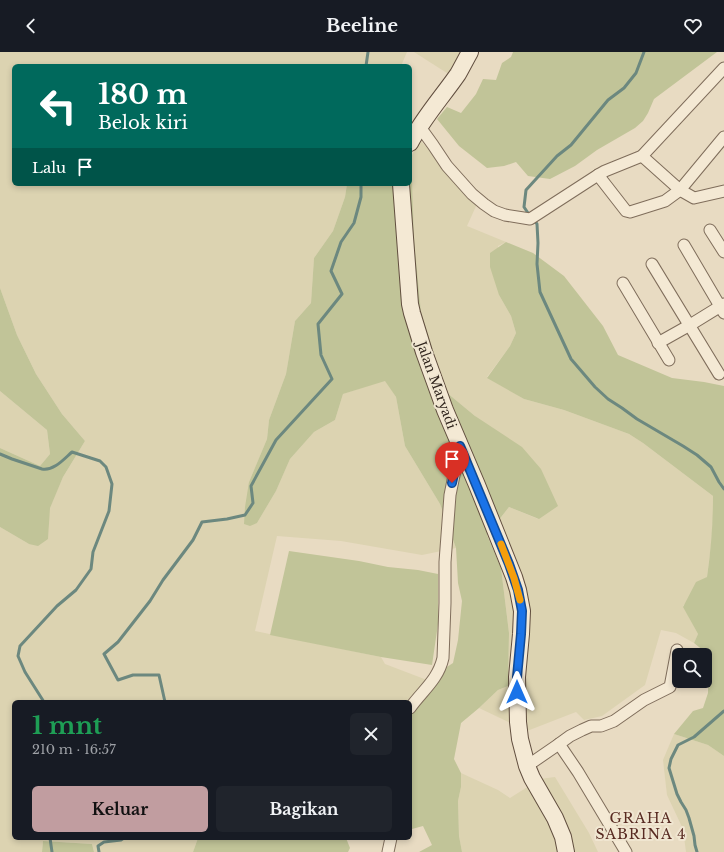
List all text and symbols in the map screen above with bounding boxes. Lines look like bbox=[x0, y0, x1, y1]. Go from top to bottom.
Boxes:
icon: back bbox=[20, 15, 42, 37]
text: Beeline bbox=[326, 15, 398, 37]
icon: heart bbox=[682, 15, 704, 37]
text: 180 m bbox=[98, 77, 188, 112]
icon: left bbox=[32, 80, 84, 132]
text: Belok kiri bbox=[98, 112, 188, 134]
icon: arrive bbox=[74, 156, 96, 178]
text: Lalu bbox=[32, 158, 66, 177]
street label: Jalan Maryadi bbox=[412, 337, 460, 432]
pin bbox=[435, 442, 469, 483]
icon: arrive bbox=[441, 448, 463, 470]
map controls bbox=[672, 648, 712, 688]
button: search bbox=[672, 648, 712, 688]
position arrow bbox=[496, 671, 538, 713]
text: 1 mnt bbox=[32, 711, 102, 740]
button: close bbox=[350, 713, 392, 755]
text: 210 m · 16:57 bbox=[32, 741, 116, 758]
button: Keluar bbox=[32, 786, 208, 832]
button: Bagikan bbox=[216, 786, 392, 832]
district label: GRAHA SABRINA 4 bbox=[595, 809, 687, 843]

